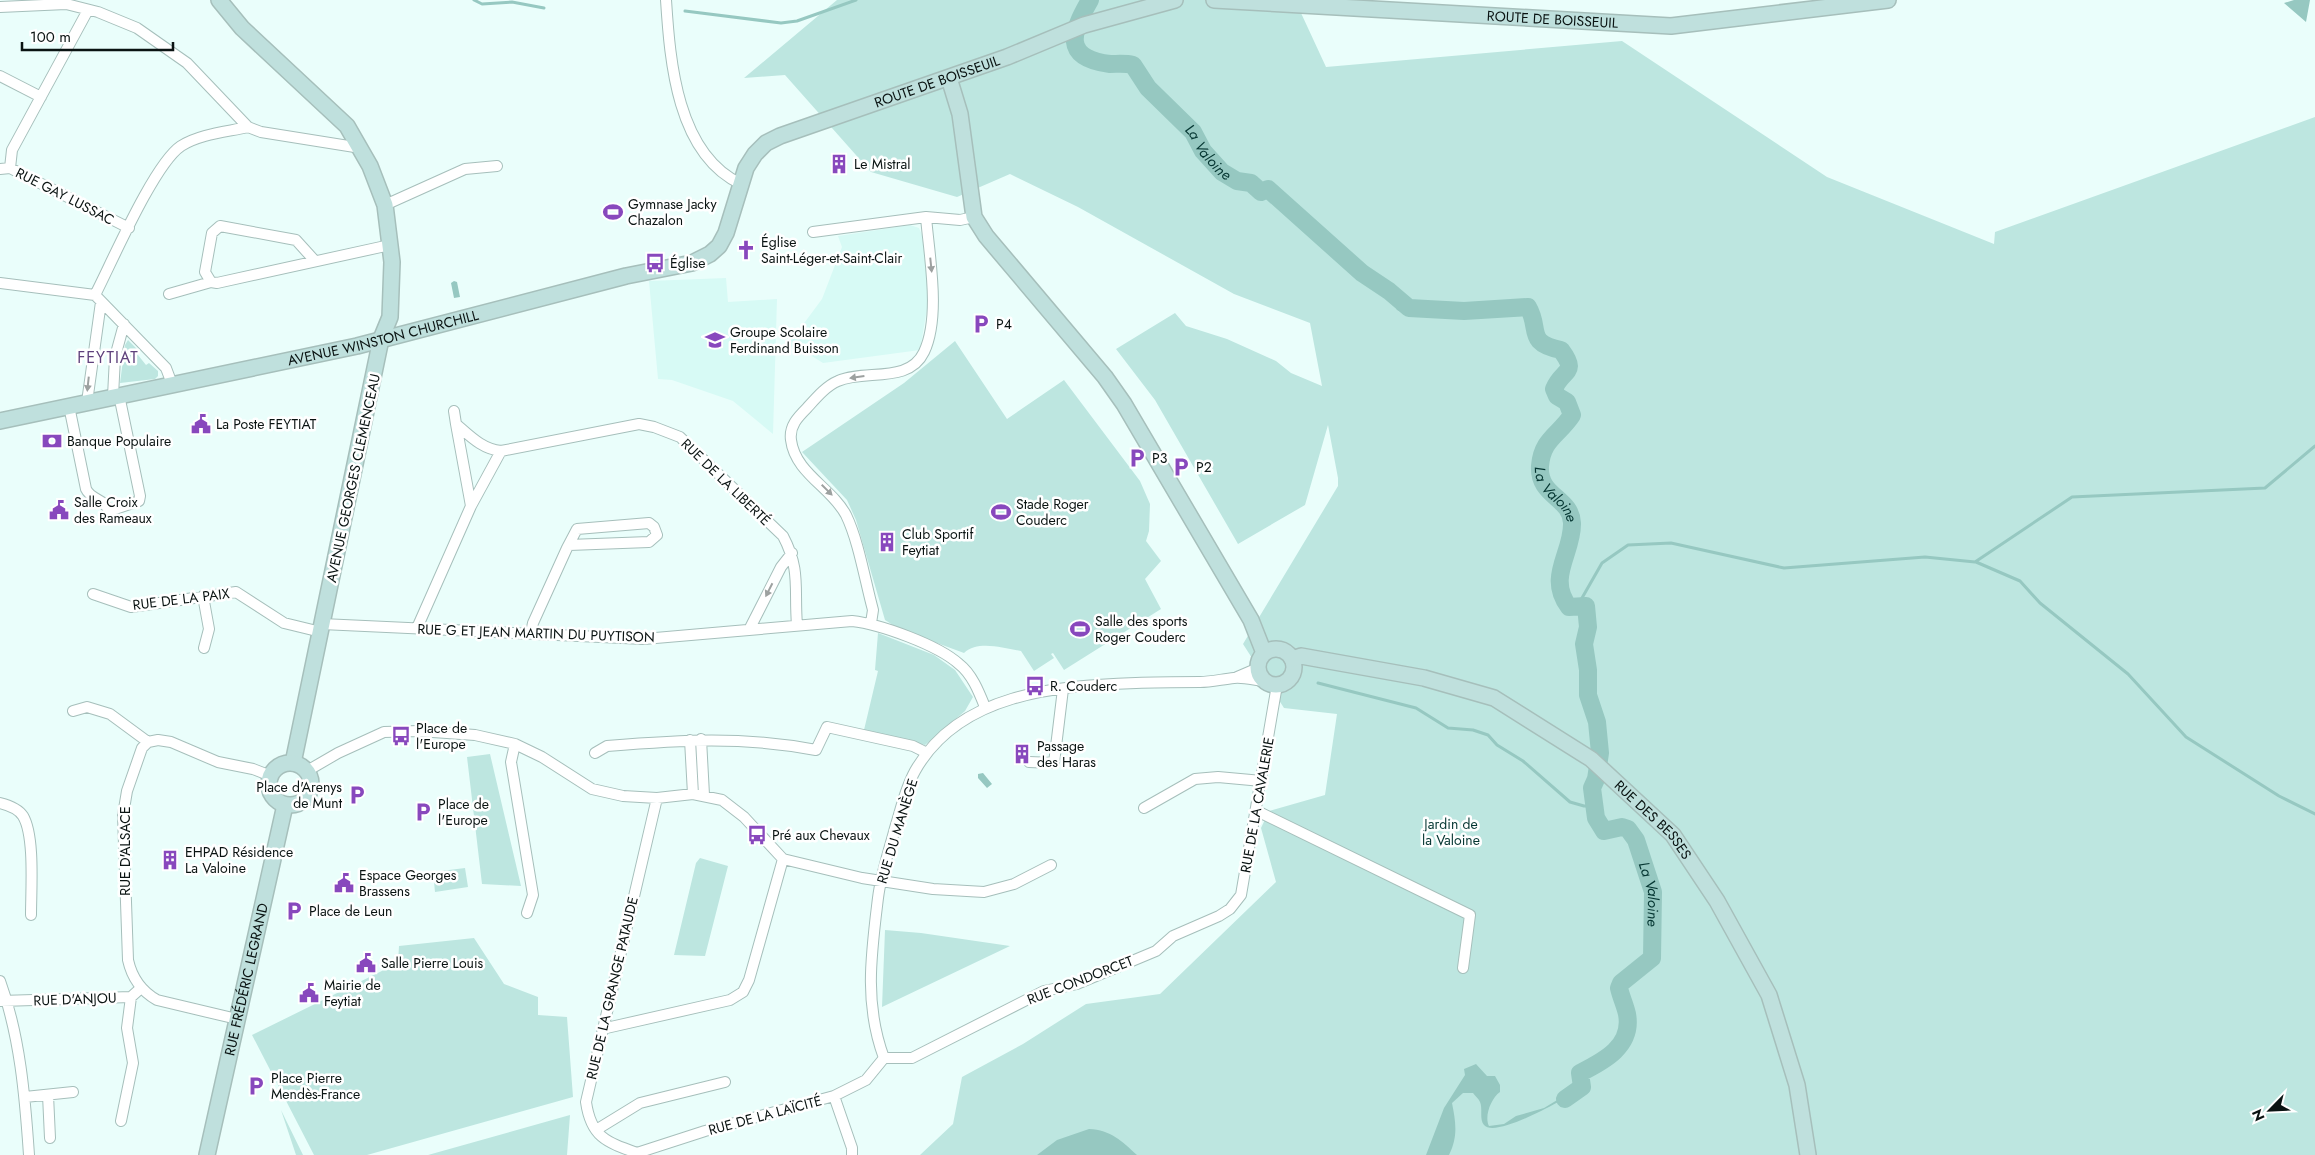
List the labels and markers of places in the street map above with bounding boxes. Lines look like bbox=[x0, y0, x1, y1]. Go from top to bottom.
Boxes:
building icon: Le Mistral bbox=[828, 153, 850, 175]
place label: Le Mistral bbox=[854, 154, 910, 174]
place label: Gymnase Jacky Chazalon bbox=[628, 194, 717, 230]
sports icon: Gymnase Jacky Chazalon bbox=[602, 201, 624, 223]
place label: Église Saint-Léger-et-Saint-Clair bbox=[761, 232, 903, 268]
church icon: Église Saint-Léger-et-Saint-Clair bbox=[735, 239, 757, 261]
bus stop icon: Église bbox=[644, 252, 666, 274]
place label: Église bbox=[670, 253, 705, 273]
parking icon: P4 bbox=[970, 313, 992, 335]
place label: P4 bbox=[996, 314, 1012, 334]
place label: Groupe Scolaire Ferdinand Buisson bbox=[730, 322, 839, 358]
school or university icon: Groupe Scolaire Ferdinand Buisson bbox=[704, 329, 726, 351]
public building icon: La Poste FEYTIAT bbox=[190, 413, 212, 435]
place label: La Poste FEYTIAT bbox=[216, 414, 317, 434]
bank icon: Banque Populaire bbox=[41, 430, 63, 452]
place label: Banque Populaire bbox=[67, 431, 171, 451]
parking icon: P3 bbox=[1126, 447, 1148, 469]
place label: P3 bbox=[1152, 448, 1168, 468]
parking icon: P2 bbox=[1170, 456, 1192, 478]
place label: P2 bbox=[1196, 457, 1212, 477]
place label: Salle Croix des Rameaux bbox=[74, 492, 152, 528]
place label: Stade Roger Couderc bbox=[1016, 494, 1089, 530]
public building icon: Salle Croix des Rameaux bbox=[48, 499, 70, 521]
sports icon: Stade Roger Couderc bbox=[990, 501, 1012, 523]
place label: Club Sportif Feytiat bbox=[902, 524, 974, 560]
building icon: Club Sportif Feytiat bbox=[876, 531, 898, 553]
place label: Salle des sports Roger Couderc bbox=[1095, 611, 1188, 647]
sports icon: Salle des sports Roger Couderc bbox=[1069, 618, 1091, 640]
bus stop icon: R. Couderc bbox=[1024, 675, 1046, 697]
place label: R. Couderc bbox=[1050, 676, 1117, 696]
place label: PIace de l'Europe bbox=[416, 718, 467, 754]
bus stop icon: PIace de l'Europe bbox=[390, 725, 412, 747]
place label: Passage des Haras bbox=[1037, 736, 1096, 772]
building icon: Passage des Haras bbox=[1011, 743, 1033, 765]
place label: Place d'Arenys de Munt bbox=[256, 777, 343, 813]
parking icon: Place d'Arenys de Munt bbox=[346, 784, 368, 806]
place label: Place de l'Europe bbox=[438, 794, 489, 830]
parking icon: Place de l'Europe bbox=[412, 801, 434, 823]
bus stop icon: Pré aux Chevaux bbox=[746, 824, 768, 846]
place label: Pré aux Chevaux bbox=[772, 825, 870, 845]
place label: EHPAD Résidence La Valoine bbox=[185, 842, 293, 878]
building icon: EHPAD Résidence La Valoine bbox=[159, 849, 181, 871]
place label: Espace Georges Brassens bbox=[359, 865, 457, 901]
public building icon: Espace Georges Brassens bbox=[333, 872, 355, 894]
parking icon: Place de Leun bbox=[283, 900, 305, 922]
place label: Place de Leun bbox=[309, 901, 392, 921]
public building icon: Salle Pierre Louis bbox=[355, 952, 377, 974]
place label: Salle Pierre Louis bbox=[381, 953, 484, 973]
place label: Mairie de Feytiat bbox=[324, 975, 381, 1011]
public building icon: Mairie de Feytiat bbox=[298, 982, 320, 1004]
place label: Place Pierre Mendès-France bbox=[271, 1068, 360, 1104]
parking icon: Place Pierre Mendès-France bbox=[245, 1075, 267, 1097]

